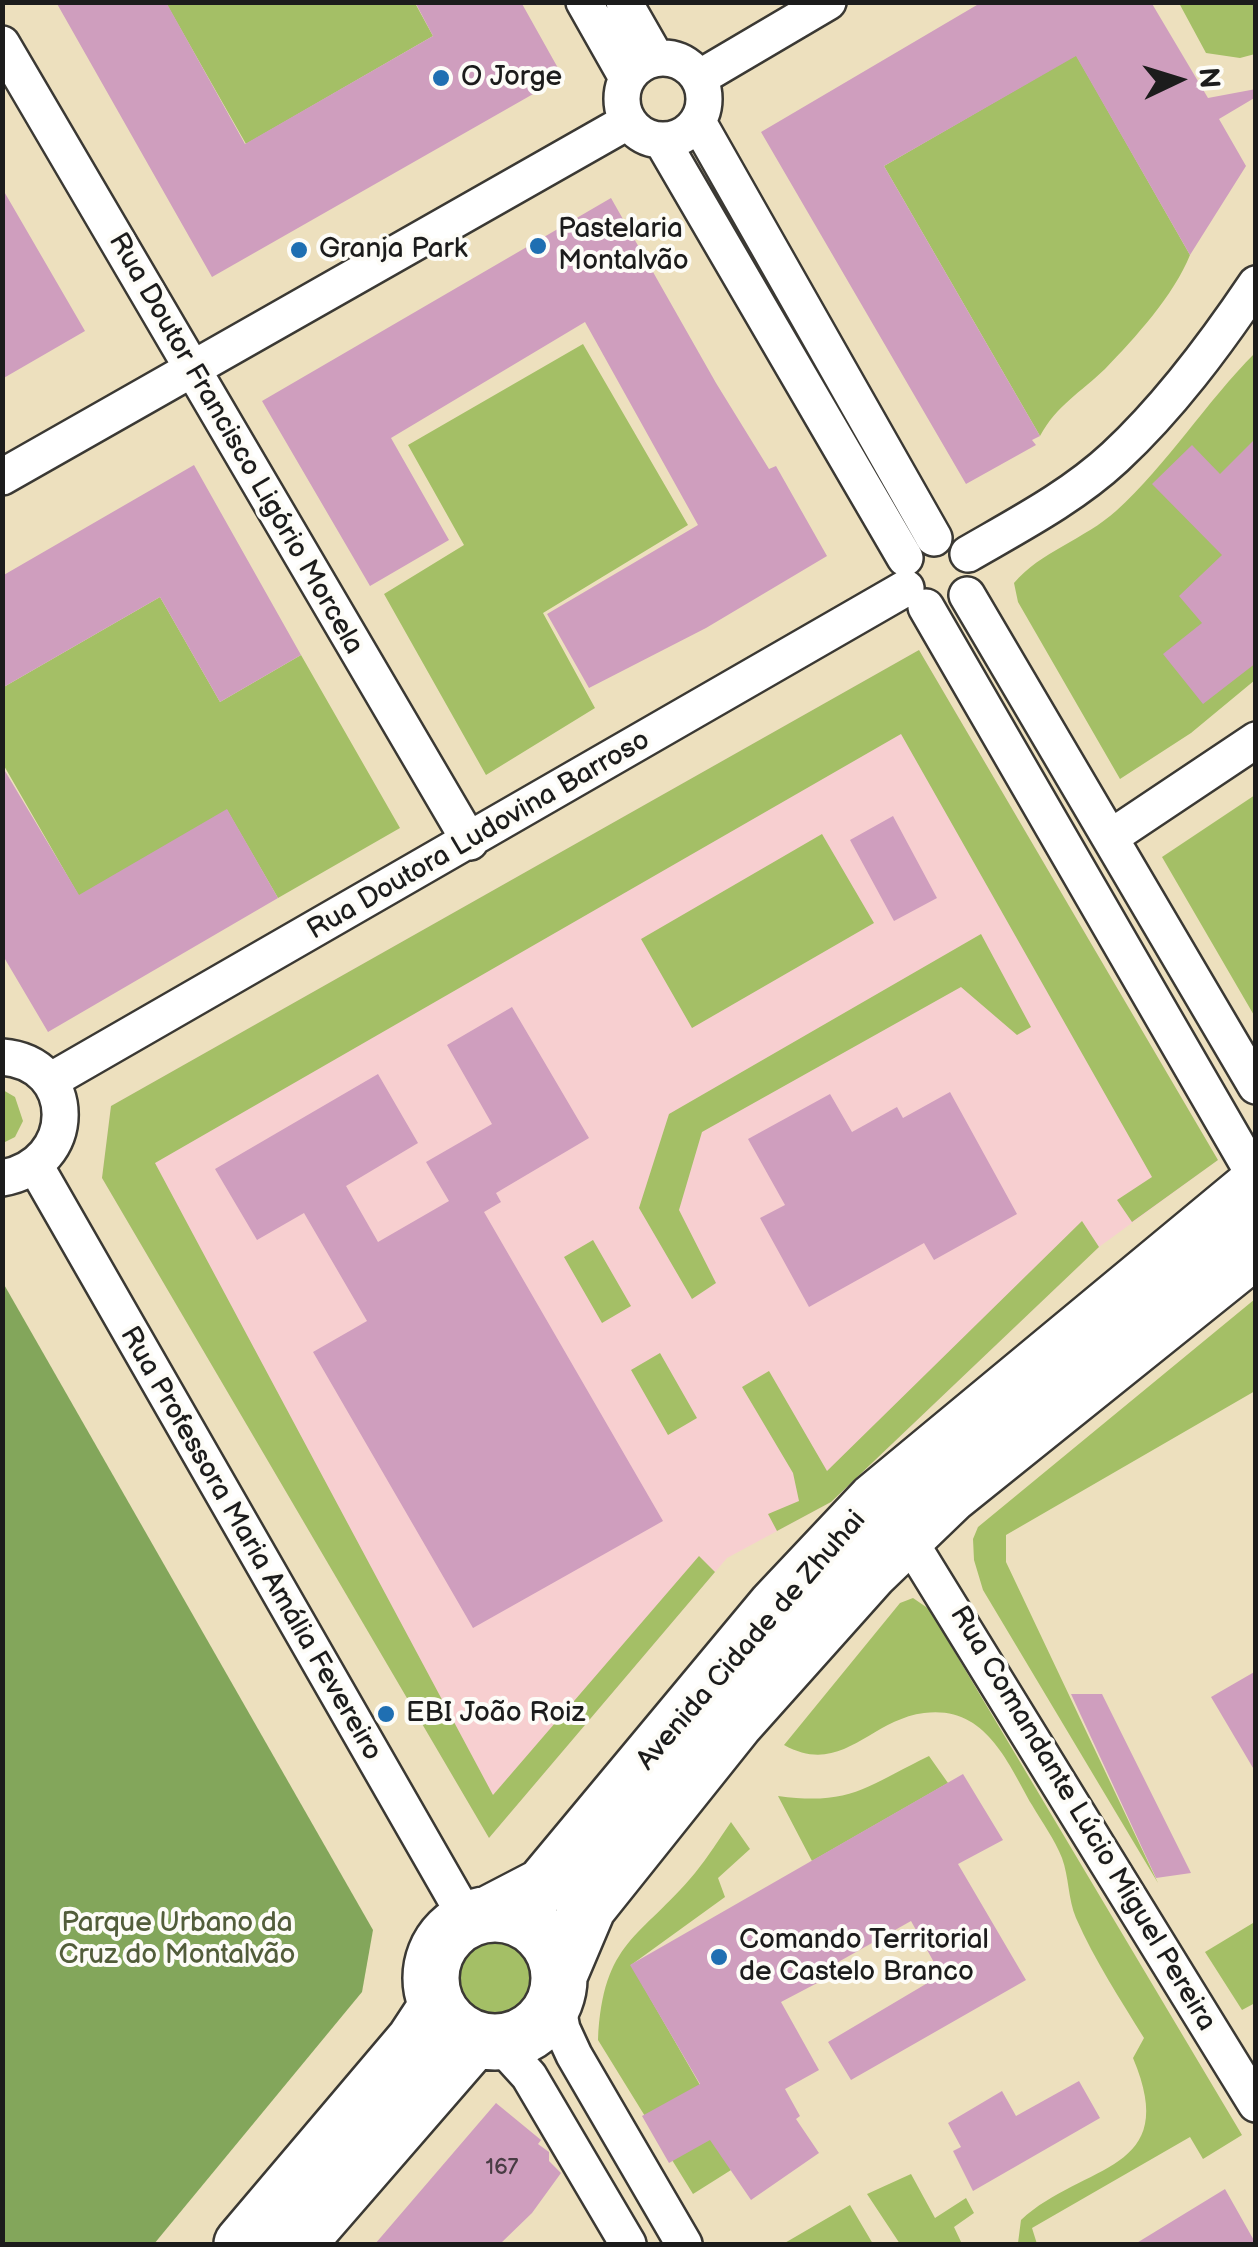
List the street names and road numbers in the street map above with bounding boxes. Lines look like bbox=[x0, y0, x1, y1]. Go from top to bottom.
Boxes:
street label: Rua Doutor Francisco Ligório Morcela bbox=[100, 227, 370, 661]
street label: Rua Doutora Ludovina Barroso bbox=[302, 724, 656, 948]
street label: Rua Professora Maria Amália Fevereiro bbox=[112, 1321, 388, 1767]
street label: Avenida Cidade de Zhuhai bbox=[630, 1504, 874, 1778]
street label: Rua Comandante Lúcio Miguel Pereira bbox=[942, 1601, 1222, 2037]

